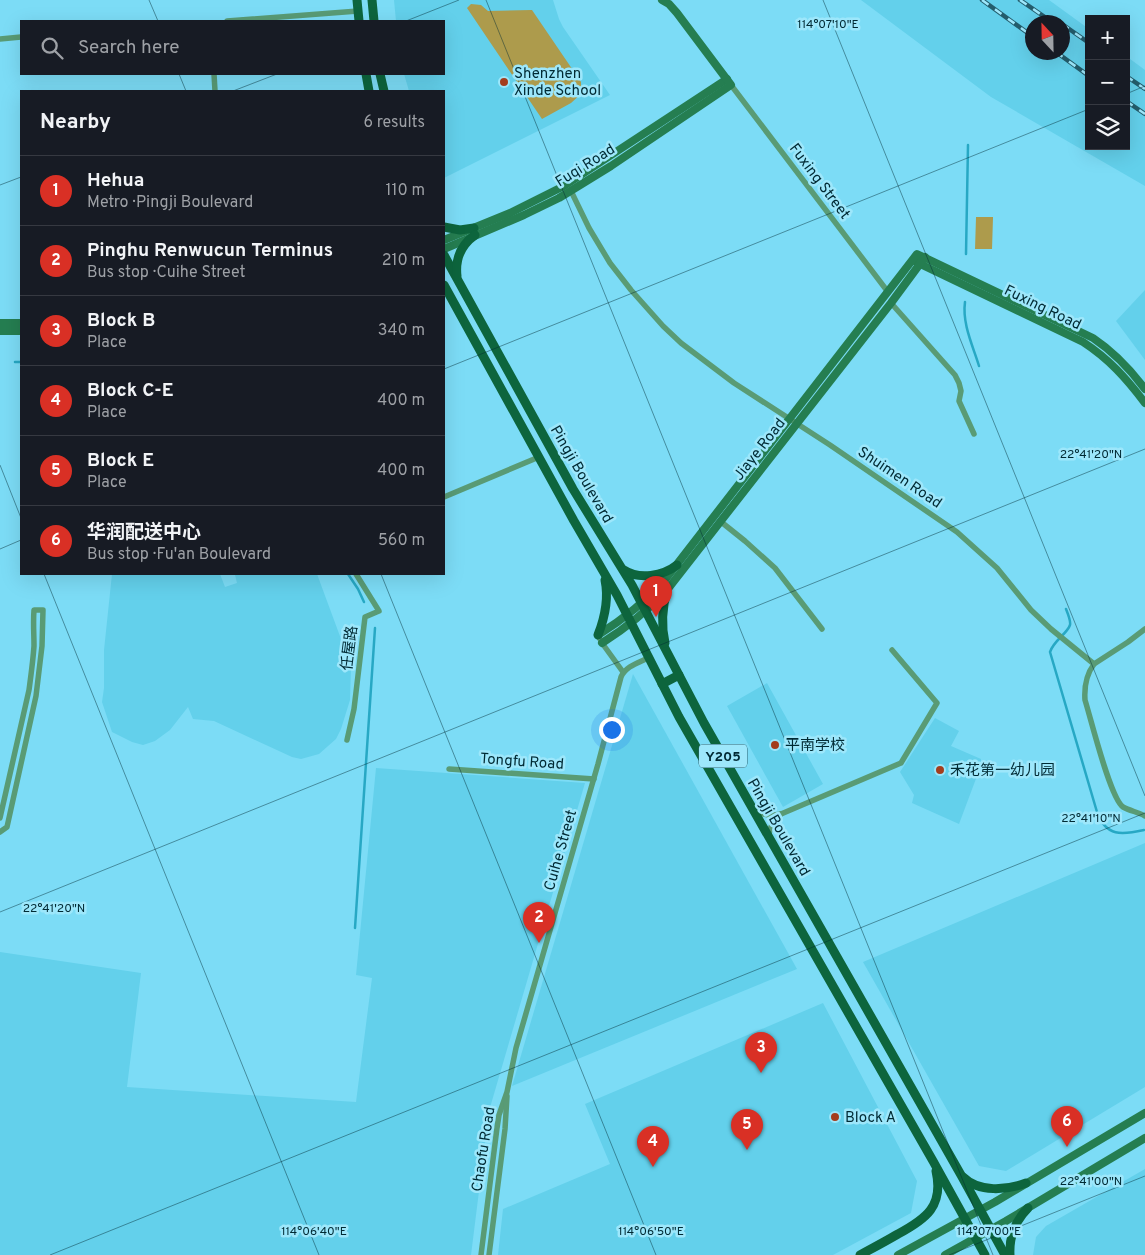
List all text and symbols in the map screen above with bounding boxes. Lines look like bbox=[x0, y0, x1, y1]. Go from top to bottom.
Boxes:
north arrow bbox=[1025, 15, 1070, 60]
map controls bbox=[1085, 15, 1130, 150]
button: + bbox=[1085, 15, 1130, 60]
text: 114°07'10"E bbox=[797, 17, 859, 33]
search box bbox=[20, 20, 445, 75]
icon: search bbox=[38, 34, 66, 62]
text: Search here bbox=[78, 36, 180, 60]
button: − bbox=[1085, 60, 1130, 105]
place label: Shenzhen Xinde School bbox=[514, 65, 601, 101]
marker: Shenzhen Xinde School bbox=[498, 76, 510, 88]
button: layers bbox=[1085, 105, 1130, 150]
text: Nearby bbox=[40, 109, 111, 136]
text: 6 results bbox=[363, 113, 425, 133]
street label: Fuxing Street bbox=[784, 140, 853, 224]
street label: Fuqi Road bbox=[552, 141, 619, 192]
text: Hehua bbox=[87, 169, 144, 193]
text: 1 bbox=[53, 181, 59, 201]
text: 110 m bbox=[385, 181, 425, 201]
text: Metro · Pingji Boulevard bbox=[87, 193, 253, 213]
text: Pinghu Renwucun Terminus bbox=[87, 239, 333, 263]
text: 2 bbox=[51, 251, 61, 271]
text: 210 m bbox=[382, 251, 425, 271]
text: Bus stop · Cuihe Street bbox=[87, 263, 246, 283]
street label: Fuxing Road bbox=[1001, 282, 1084, 335]
text: Block B bbox=[87, 309, 155, 333]
text: 3 bbox=[51, 321, 61, 341]
text: 340 m bbox=[378, 321, 425, 341]
text: Place bbox=[87, 333, 127, 353]
text: Block C-E bbox=[87, 379, 174, 403]
text: 4 bbox=[51, 391, 61, 411]
text: 400 m bbox=[377, 391, 425, 411]
text: Place bbox=[87, 403, 127, 423]
street label: Jiaye Road bbox=[730, 415, 790, 485]
street label: Pingji Boulevard bbox=[545, 422, 616, 527]
street label: Shuimen Road bbox=[853, 443, 945, 513]
text: 22°41'20"N bbox=[1060, 447, 1122, 463]
text: Block E bbox=[87, 449, 154, 473]
text: 5 bbox=[51, 461, 61, 481]
text: 400 m bbox=[377, 461, 425, 481]
text: Place bbox=[87, 473, 127, 493]
text: 华润配送中心 bbox=[87, 521, 201, 545]
text: 6 bbox=[51, 531, 61, 551]
text: 560 m bbox=[378, 531, 425, 551]
text: Bus stop · Fu'an Boulevard bbox=[87, 545, 271, 565]
pin: 1 bbox=[640, 576, 672, 617]
street label: 任屋路 bbox=[338, 625, 363, 672]
your location bbox=[599, 717, 625, 743]
place label: 平南学校 bbox=[785, 736, 845, 756]
marker: 平南学校 bbox=[769, 739, 781, 751]
road number: Y205 bbox=[699, 744, 747, 768]
street label: Tongfu Road bbox=[479, 750, 565, 775]
place label: 禾花第一幼儿园 bbox=[950, 762, 1055, 781]
marker: 禾花第一幼儿园 bbox=[934, 764, 946, 776]
street label: Pingji Boulevard bbox=[742, 775, 813, 880]
street label: Cuihe Street bbox=[541, 808, 582, 893]
text: 22°41'10"N bbox=[1061, 811, 1121, 827]
text: 22°41'20"N bbox=[23, 901, 85, 917]
pin: 2 bbox=[523, 902, 555, 943]
pin: 3 bbox=[745, 1032, 777, 1073]
street label: Chaofu Road bbox=[468, 1105, 501, 1193]
pin: 6 bbox=[1051, 1106, 1083, 1147]
pin: 5 bbox=[731, 1109, 763, 1150]
place label: Block A bbox=[845, 1109, 896, 1128]
marker: Block A bbox=[829, 1111, 841, 1123]
pin: 4 bbox=[637, 1126, 669, 1167]
text: 22°41'00"N bbox=[1060, 1174, 1122, 1190]
text: 114°06'40"E bbox=[281, 1224, 347, 1240]
text: 114°06'50"E bbox=[618, 1224, 684, 1240]
text: 114°07'00"E bbox=[957, 1224, 1021, 1240]

